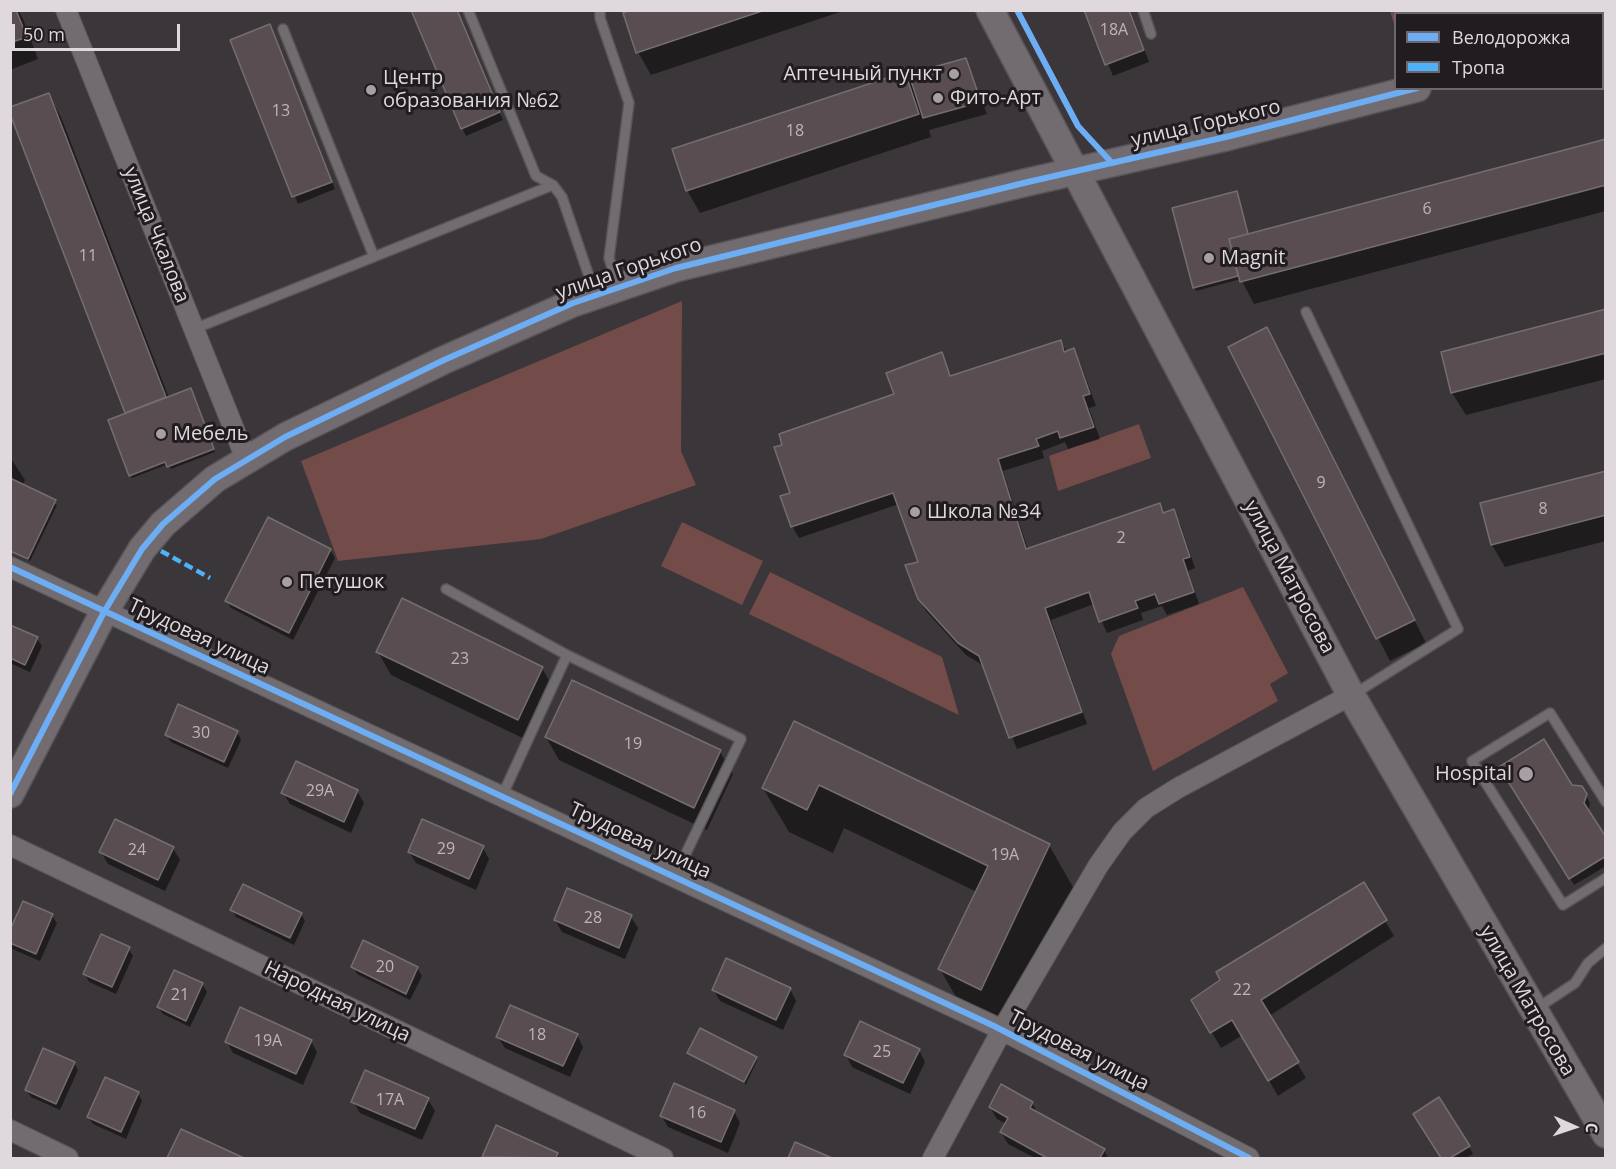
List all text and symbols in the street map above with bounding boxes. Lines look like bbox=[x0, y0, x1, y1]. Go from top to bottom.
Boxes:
scale bar bbox=[15, 12, 183, 50]
legend bbox=[1394, 12, 1604, 90]
house number: 18А bbox=[1100, 20, 1128, 40]
text: 50 m bbox=[23, 22, 65, 46]
text: Велодорожка bbox=[1452, 25, 1570, 49]
text: Тропа bbox=[1452, 55, 1505, 79]
place label: Аптечный пункт bbox=[783, 62, 942, 86]
place label: Центр образования №62 bbox=[383, 66, 559, 113]
marker: Аптечный пункт bbox=[947, 67, 961, 81]
marker: Центр образования №62 bbox=[364, 83, 378, 97]
place label: Фито-Арт bbox=[950, 86, 1041, 110]
marker: Фито-Арт bbox=[931, 91, 945, 105]
street label: улица Горького bbox=[1129, 95, 1283, 153]
house number: 13 bbox=[272, 101, 290, 121]
house number: 18 bbox=[786, 121, 804, 141]
street label: улица Чкалова bbox=[118, 164, 194, 306]
house number: 6 bbox=[1422, 199, 1432, 219]
street label: улица Горького bbox=[553, 233, 705, 305]
house number: 11 bbox=[79, 246, 97, 266]
place label: Magnit bbox=[1221, 246, 1285, 270]
marker: Magnit bbox=[1202, 251, 1216, 265]
place label: Мебель bbox=[173, 422, 249, 446]
marker: Мебель bbox=[154, 427, 168, 441]
house number: 9 bbox=[1316, 473, 1326, 493]
street label: улица Матросова bbox=[1238, 496, 1340, 658]
house number: 8 bbox=[1538, 499, 1548, 519]
place label: Школа №34 bbox=[927, 500, 1041, 524]
marker: Школа №34 bbox=[908, 505, 922, 519]
house number: 2 bbox=[1116, 528, 1126, 548]
place label: Петушок bbox=[299, 570, 384, 594]
marker: Петушок bbox=[280, 575, 294, 589]
street label: Трудовая улица bbox=[124, 594, 274, 680]
house number: 23 bbox=[451, 649, 469, 669]
house number: 30 bbox=[192, 723, 210, 743]
house number: 19 bbox=[624, 734, 642, 754]
place label: Hospital bbox=[1435, 762, 1512, 786]
marker: Hospital bbox=[1517, 765, 1535, 783]
house number: 29А bbox=[306, 781, 334, 801]
street label: Трудовая улица bbox=[565, 798, 715, 884]
house number: 29 bbox=[437, 839, 455, 859]
house number: 24 bbox=[128, 840, 146, 860]
house number: 19А bbox=[991, 845, 1019, 865]
house number: 28 bbox=[584, 908, 602, 928]
street label: улица Матросова bbox=[1474, 921, 1580, 1081]
street label: Народная улица bbox=[260, 956, 414, 1048]
house number: 20 bbox=[376, 957, 394, 977]
house number: 22 bbox=[1233, 980, 1251, 1000]
house number: 21 bbox=[171, 985, 189, 1005]
street label: Трудовая улица bbox=[1005, 1005, 1153, 1097]
house number: 18 bbox=[528, 1025, 546, 1045]
house number: 19А bbox=[254, 1031, 282, 1051]
house number: 25 bbox=[873, 1042, 891, 1062]
house number: 17А bbox=[376, 1090, 404, 1110]
north arrow bbox=[1544, 1097, 1604, 1157]
house number: 16 bbox=[688, 1103, 706, 1123]
text: С bbox=[1581, 1122, 1603, 1134]

